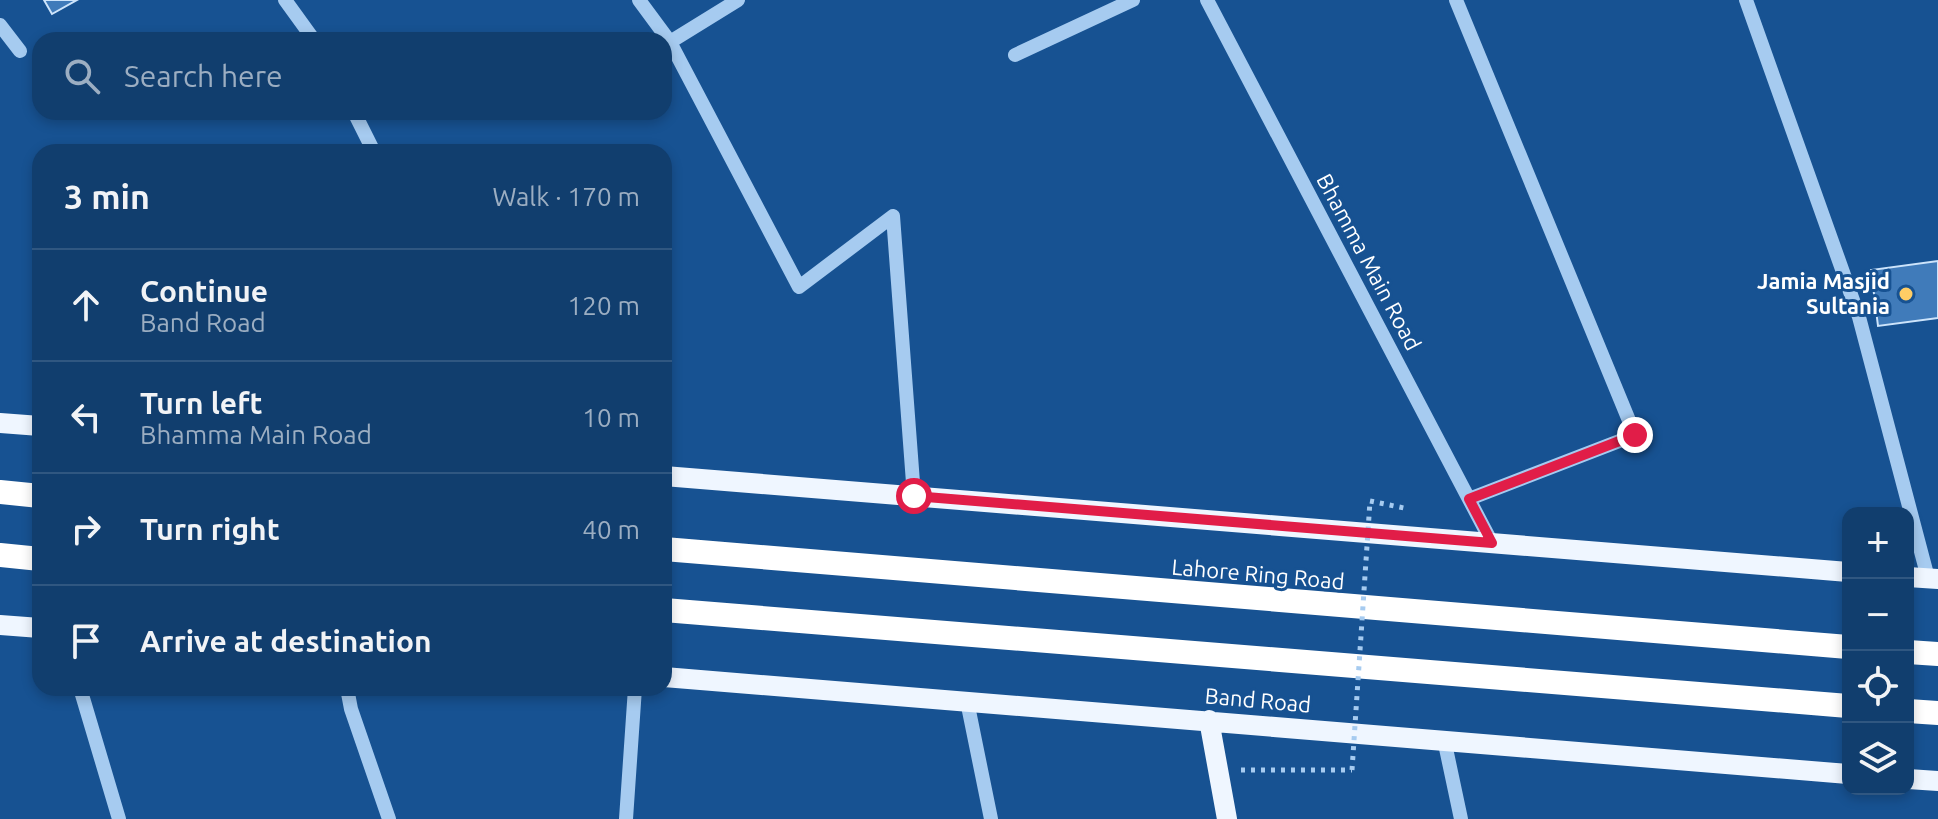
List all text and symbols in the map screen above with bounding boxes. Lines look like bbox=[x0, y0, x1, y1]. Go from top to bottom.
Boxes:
search box bbox=[32, 32, 672, 120]
icon: search bbox=[60, 54, 104, 98]
text: Search here bbox=[124, 59, 283, 93]
street label: Bhamma Main Road bbox=[1312, 169, 1427, 354]
text: 3 min bbox=[64, 177, 150, 215]
text: Walk · 170 m bbox=[492, 182, 640, 211]
place label: Jamia Masjid Sultania bbox=[1757, 268, 1890, 318]
text: Continue bbox=[140, 274, 268, 308]
icon: ahead bbox=[64, 283, 108, 327]
marker: Jamia Masjid Sultania bbox=[1897, 285, 1915, 303]
text: 120 m bbox=[568, 291, 640, 320]
text: Band Road bbox=[140, 308, 266, 337]
text: Turn left bbox=[140, 386, 262, 420]
icon: left bbox=[64, 395, 108, 439]
text: 10 m bbox=[582, 403, 640, 432]
route end bbox=[1617, 417, 1653, 453]
text: Bhamma Main Road bbox=[140, 420, 372, 449]
route start bbox=[896, 478, 932, 514]
icon: right bbox=[64, 507, 108, 551]
map controls bbox=[1842, 507, 1914, 795]
button: + bbox=[1842, 507, 1914, 579]
text: Turn right bbox=[140, 512, 280, 546]
text: 40 m bbox=[582, 515, 640, 544]
street label: Lahore Ring Road bbox=[1171, 553, 1346, 594]
button: − bbox=[1842, 579, 1914, 651]
icon: arrive bbox=[64, 619, 108, 663]
text: Arrive at destination bbox=[140, 624, 432, 658]
button: locate bbox=[1842, 651, 1914, 723]
street label: Band Road bbox=[1204, 682, 1312, 717]
button: layers bbox=[1842, 723, 1914, 795]

